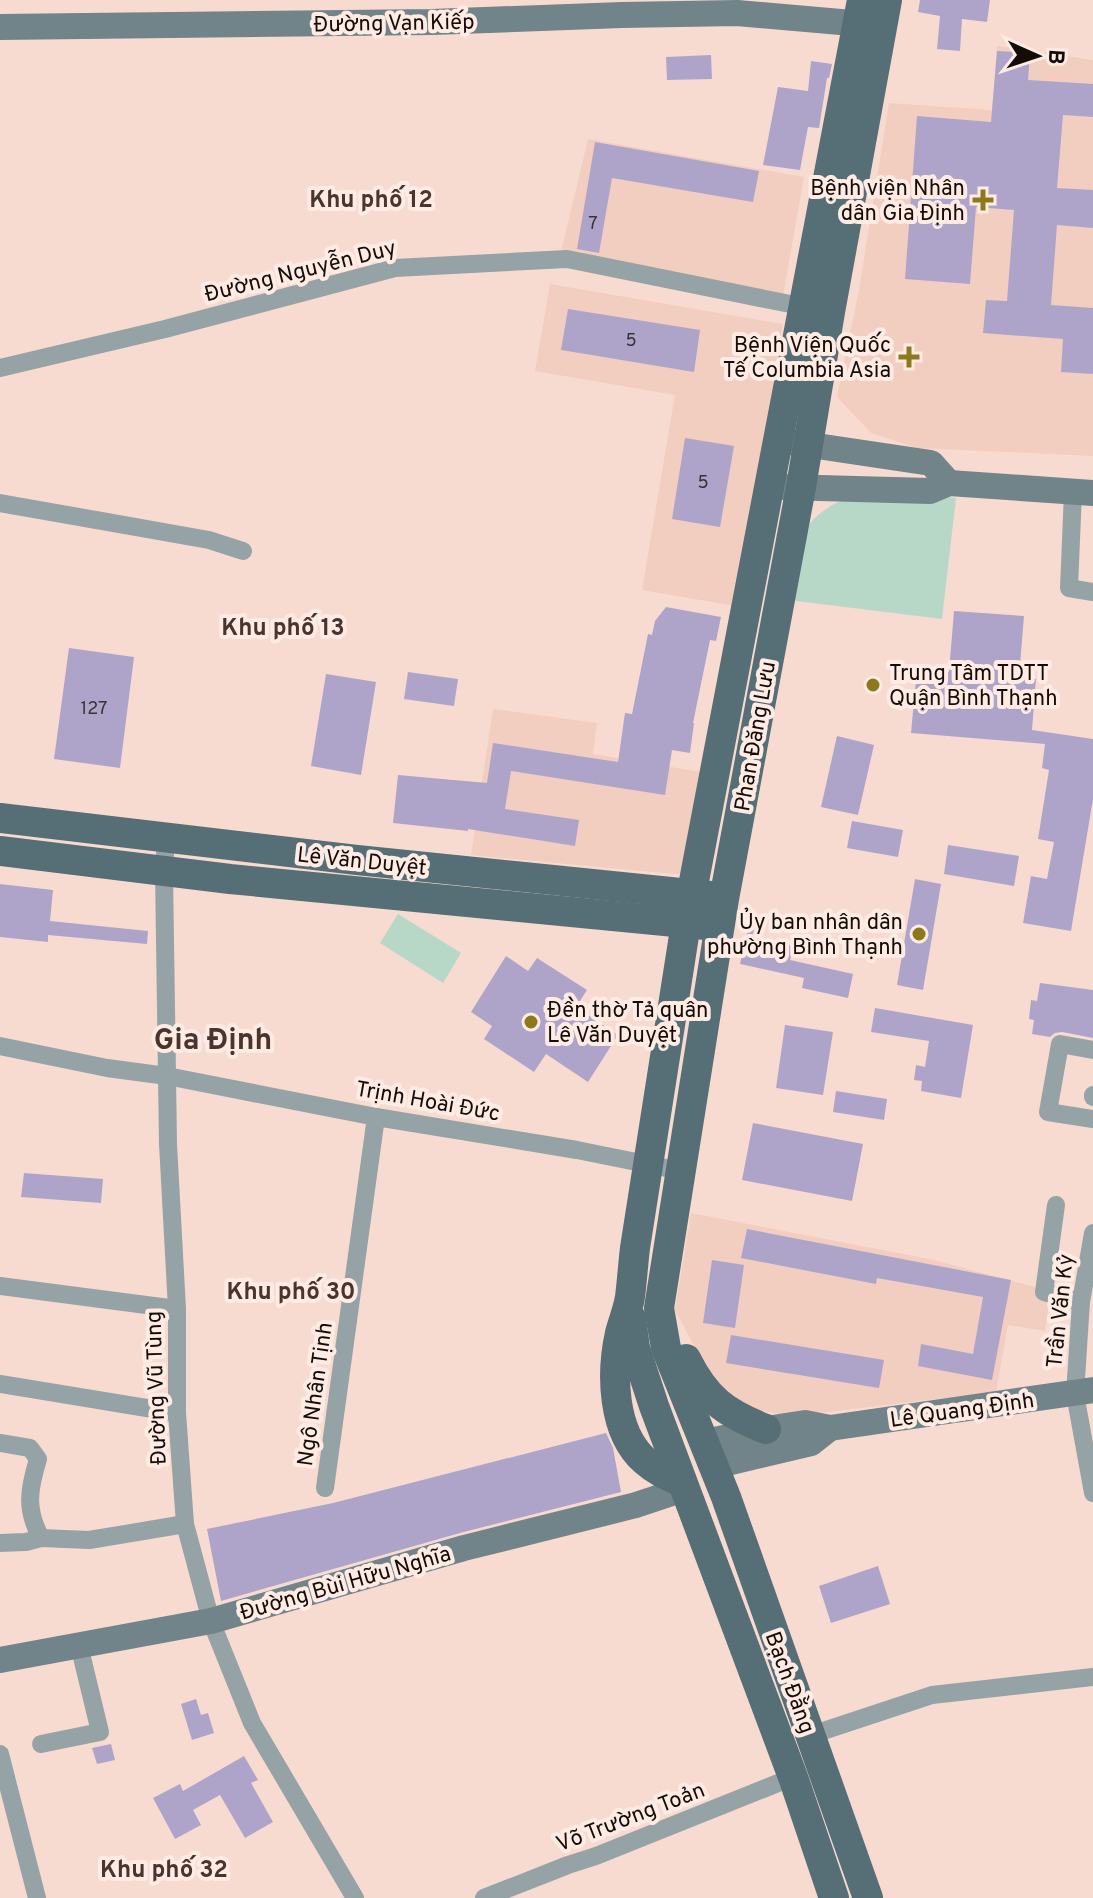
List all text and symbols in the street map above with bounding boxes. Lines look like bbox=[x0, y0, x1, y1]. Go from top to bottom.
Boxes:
street label: Đường Vạn Kiếp bbox=[313, 8, 475, 39]
north arrow bbox=[997, 16, 1077, 96]
text: B bbox=[1041, 49, 1068, 65]
place label: Bệnh viện Nhân dân Gia Định bbox=[810, 176, 965, 228]
district label: Khu phố 12 bbox=[309, 185, 433, 216]
marker: Bệnh viện Nhân dân Gia Định bbox=[972, 189, 994, 211]
house number: 7 bbox=[588, 213, 598, 236]
street label: Đường Nguyễn Duy bbox=[201, 234, 399, 309]
house number: 5 bbox=[625, 330, 637, 353]
place label: Bệnh Viện Quốc Tế Columbia Asia bbox=[723, 331, 891, 385]
marker: Bệnh Viện Quốc Tế Columbia Asia bbox=[898, 346, 920, 368]
house number: 5 bbox=[697, 472, 709, 495]
district label: Khu phố 13 bbox=[221, 613, 345, 644]
street label: Phan Đăng Lưu bbox=[730, 659, 783, 814]
place label: Trung Tâm TDTT Quận Bình Thạnh bbox=[889, 661, 1058, 713]
marker: Trung Tâm TDTT Quận Bình Thạnh bbox=[864, 676, 882, 694]
house number: 127 bbox=[81, 698, 107, 721]
street label: Lê Văn Duyệt bbox=[296, 842, 428, 883]
place label: Ủy ban nhân dân phường Bình Thạnh bbox=[707, 907, 903, 962]
marker: Ủy ban nhân dân phường Bình Thạnh bbox=[910, 925, 928, 943]
place label: Đền thờ Tả quân Lê Văn Duyệt bbox=[547, 996, 708, 1050]
marker: Đền thờ Tả quân Lê Văn Duyệt bbox=[522, 1013, 540, 1031]
district label: Gia Định bbox=[154, 1023, 272, 1060]
street label: Trịnh Hoài Đức bbox=[353, 1076, 502, 1128]
street label: Trần Văn Kỷ bbox=[1040, 1253, 1081, 1370]
district label: Khu phố 30 bbox=[226, 1277, 356, 1308]
street label: Đường Vũ Tùng bbox=[141, 1310, 174, 1466]
street label: Ngô Nhân Tịnh bbox=[293, 1321, 340, 1468]
street label: Lê Quang Định bbox=[888, 1388, 1036, 1435]
street label: Đường Bùi Hữu Nghĩa bbox=[237, 1541, 454, 1627]
street label: Bạch Đằng bbox=[758, 1627, 822, 1738]
street label: Võ Trường Toản bbox=[553, 1778, 709, 1859]
district label: Khu phố 32 bbox=[100, 1855, 228, 1886]

